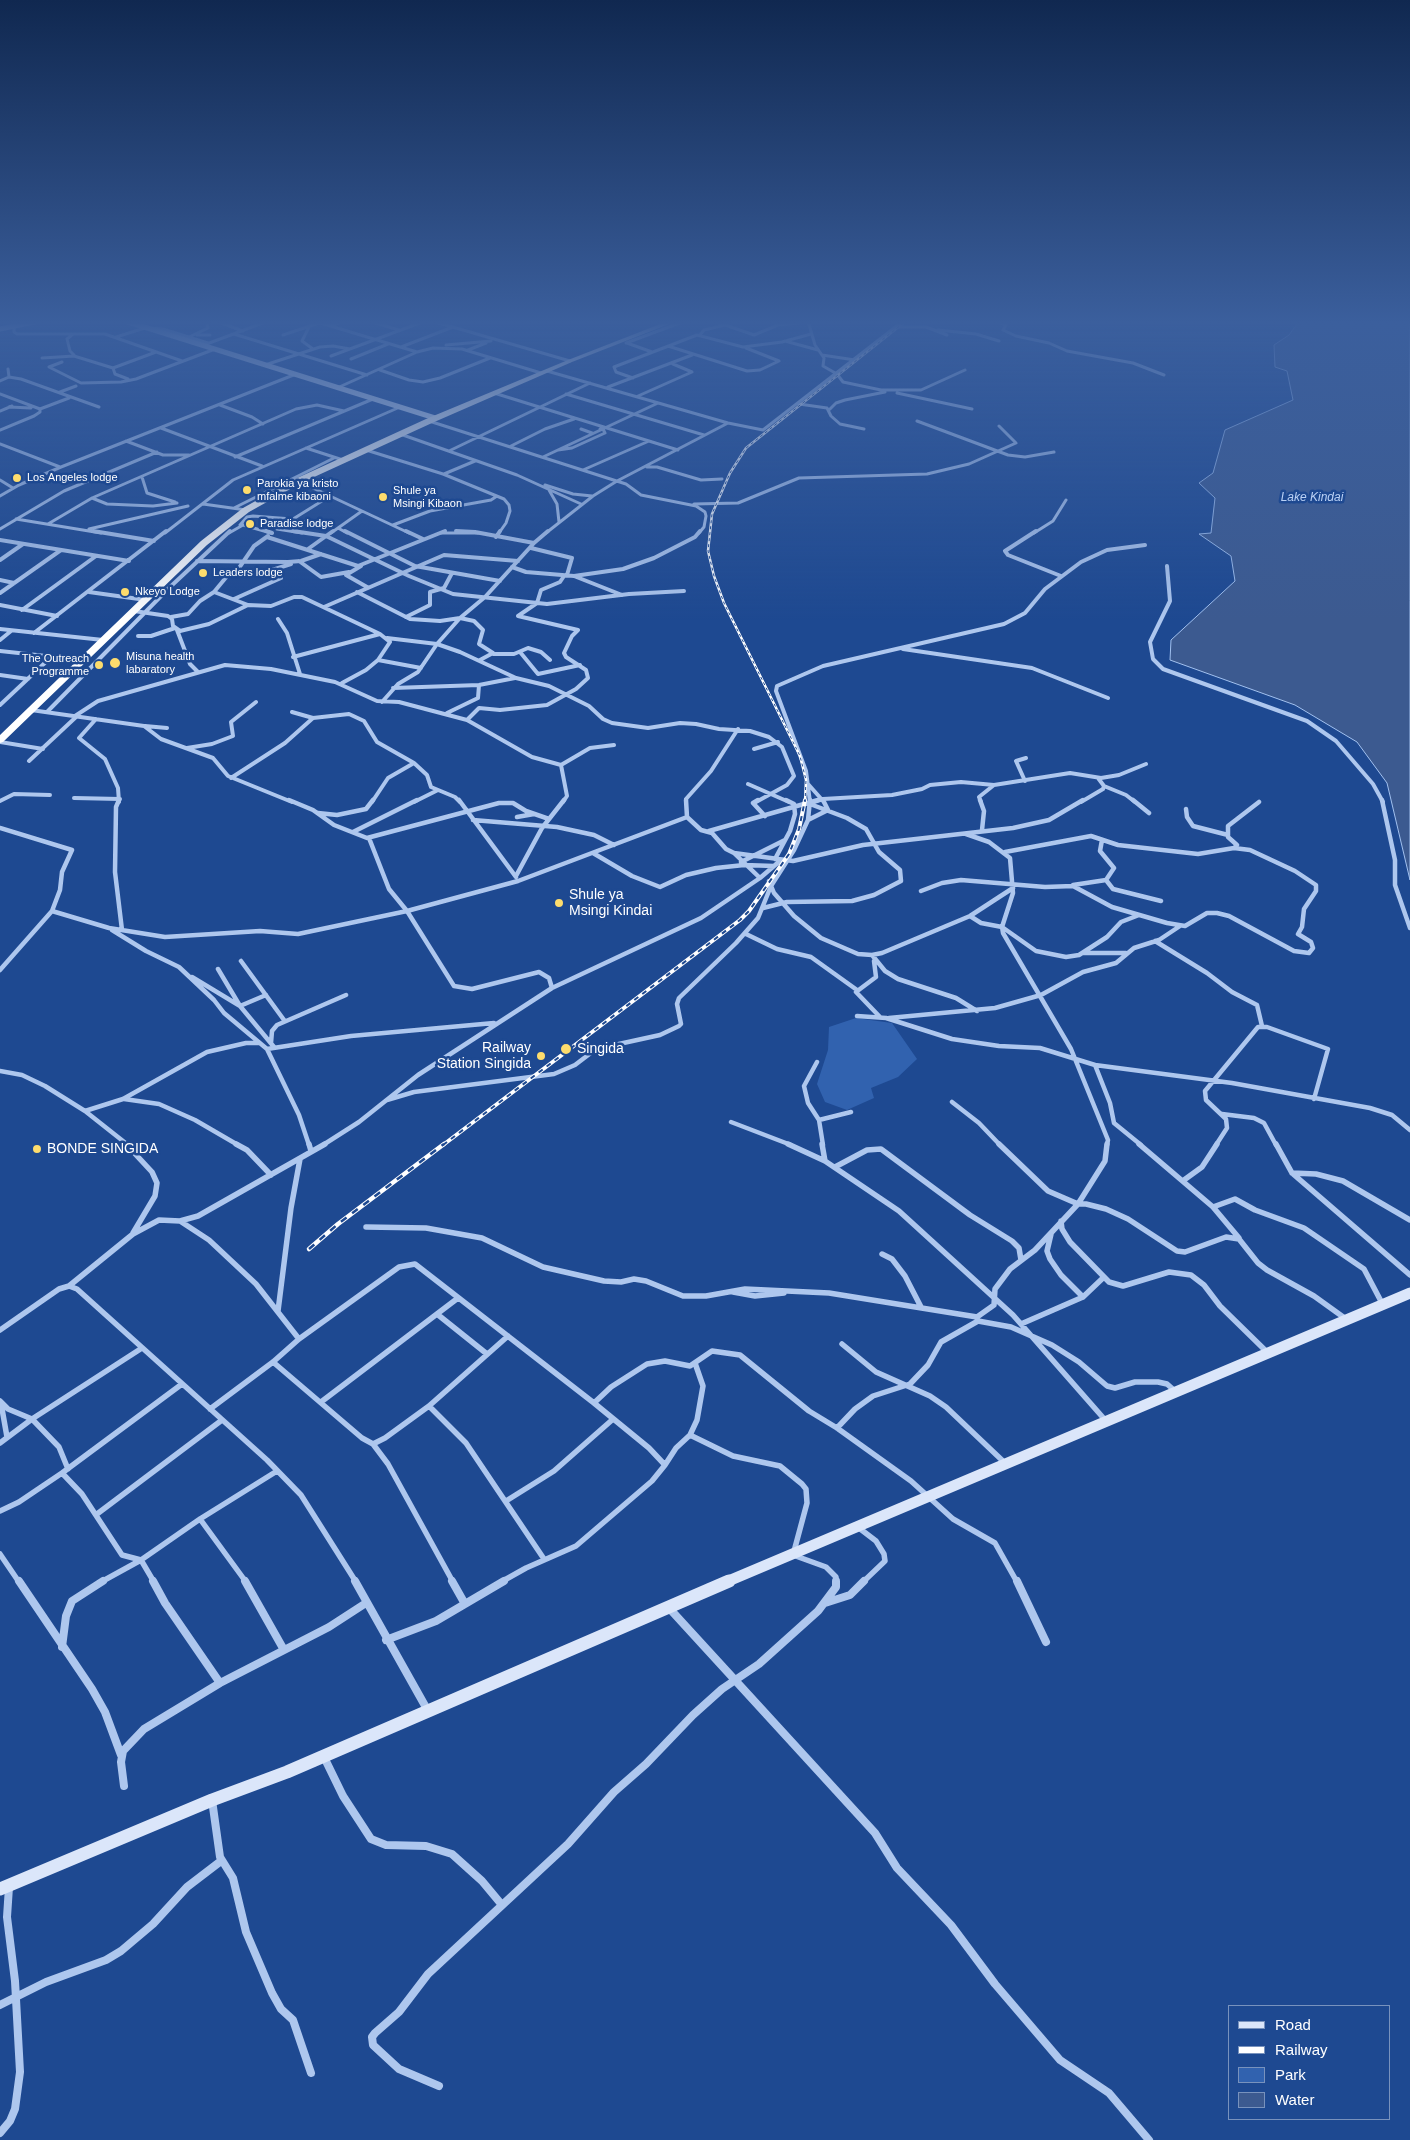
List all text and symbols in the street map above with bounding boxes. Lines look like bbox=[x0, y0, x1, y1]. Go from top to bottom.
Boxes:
place label: Los Angeles lodge bbox=[27, 471, 118, 485]
marker: Los Angeles lodge bbox=[11, 472, 23, 484]
place label: Parokia ya kristo mfalme kibaoni bbox=[257, 477, 338, 503]
marker: Parokia ya kristo mfalme kibaoni bbox=[241, 484, 253, 496]
place label: Shule ya Msingi Kibaon bbox=[393, 484, 462, 510]
marker: Shule ya Msingi Kibaon bbox=[377, 491, 389, 503]
water label: Lake Kindai bbox=[1281, 491, 1343, 505]
place label: Paradise lodge bbox=[260, 517, 333, 531]
marker: Paradise lodge bbox=[244, 518, 256, 530]
place label: Leaders lodge bbox=[213, 566, 283, 580]
marker: Leaders lodge bbox=[197, 567, 209, 579]
place label: Nkeyo Lodge bbox=[135, 585, 200, 599]
marker: Nkeyo Lodge bbox=[119, 586, 131, 598]
place label: Misuna health labaratory bbox=[126, 650, 194, 676]
place label: The Outreach Programme bbox=[22, 652, 89, 678]
marker: Misuna health labaratory bbox=[108, 656, 122, 670]
marker: The Outreach Programme bbox=[93, 659, 105, 671]
place label: Shule ya Msingi Kindai bbox=[569, 887, 652, 920]
marker: Shule ya Msingi Kindai bbox=[553, 897, 565, 909]
place label: Railway Station Singida bbox=[437, 1040, 531, 1072]
place label: Singida bbox=[577, 1041, 624, 1057]
marker: Singida bbox=[559, 1042, 573, 1056]
marker: Railway Station Singida bbox=[535, 1050, 547, 1062]
place label: BONDE SINGIDA bbox=[47, 1141, 158, 1157]
marker: BONDE SINGIDA bbox=[31, 1143, 43, 1155]
legend bbox=[1228, 2005, 1390, 2120]
text: Road bbox=[1275, 2016, 1311, 2033]
text: Railway bbox=[1275, 2041, 1328, 2058]
text: Park bbox=[1275, 2066, 1306, 2083]
text: Water bbox=[1275, 2091, 1314, 2108]

